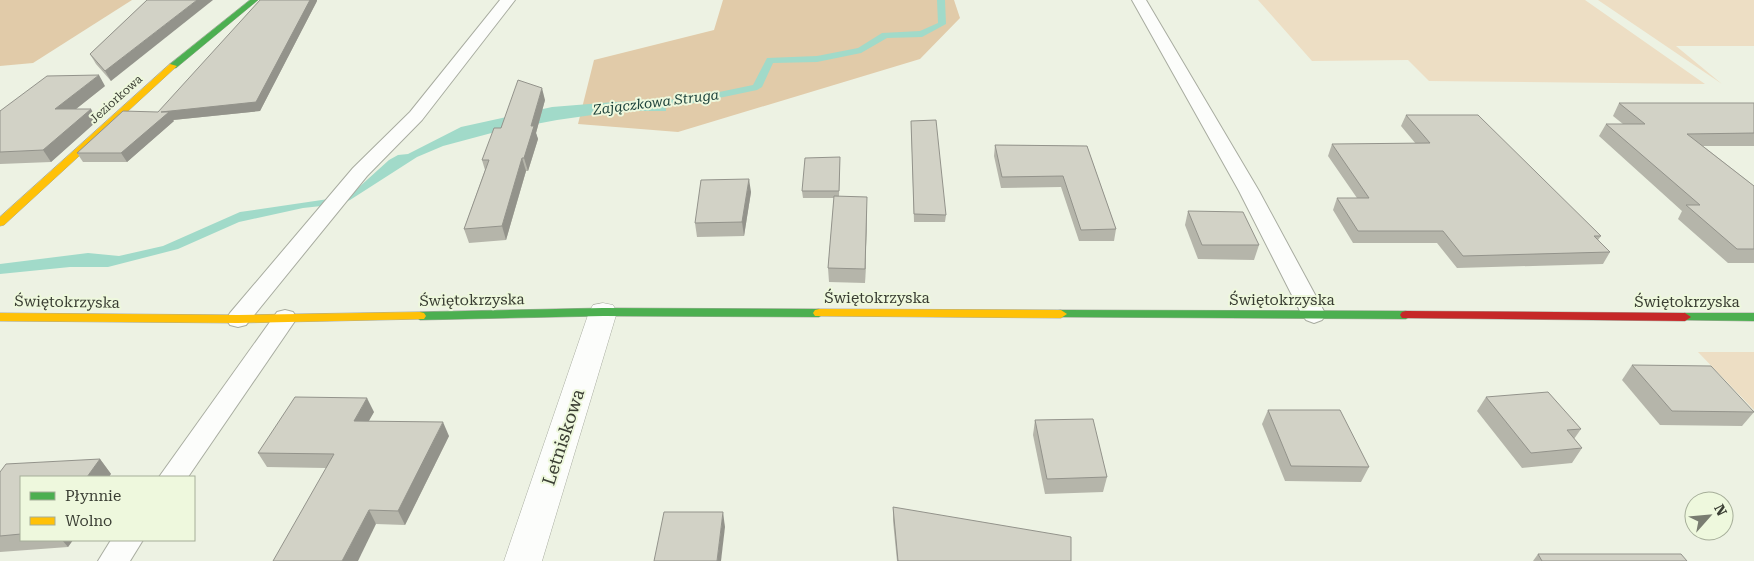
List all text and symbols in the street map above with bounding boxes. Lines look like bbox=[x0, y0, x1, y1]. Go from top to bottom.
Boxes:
street label: Jeziorkowa bbox=[87, 72, 145, 126]
water label: Zajączkowa Struga bbox=[591, 86, 720, 118]
street label: Świętokrzyska bbox=[824, 288, 930, 307]
street label: Świętokrzyska bbox=[419, 289, 525, 310]
street label: Świętokrzyska bbox=[1229, 290, 1335, 309]
street label: Świętokrzyska bbox=[14, 291, 120, 312]
street label: Świętokrzyska bbox=[1634, 292, 1740, 311]
street label: Letniskowa bbox=[538, 386, 588, 488]
legend bbox=[20, 476, 195, 541]
text: Płynnie bbox=[65, 487, 121, 505]
north arrow bbox=[1684, 491, 1734, 541]
text: N bbox=[1711, 502, 1730, 519]
text: Wolno bbox=[65, 512, 112, 530]

